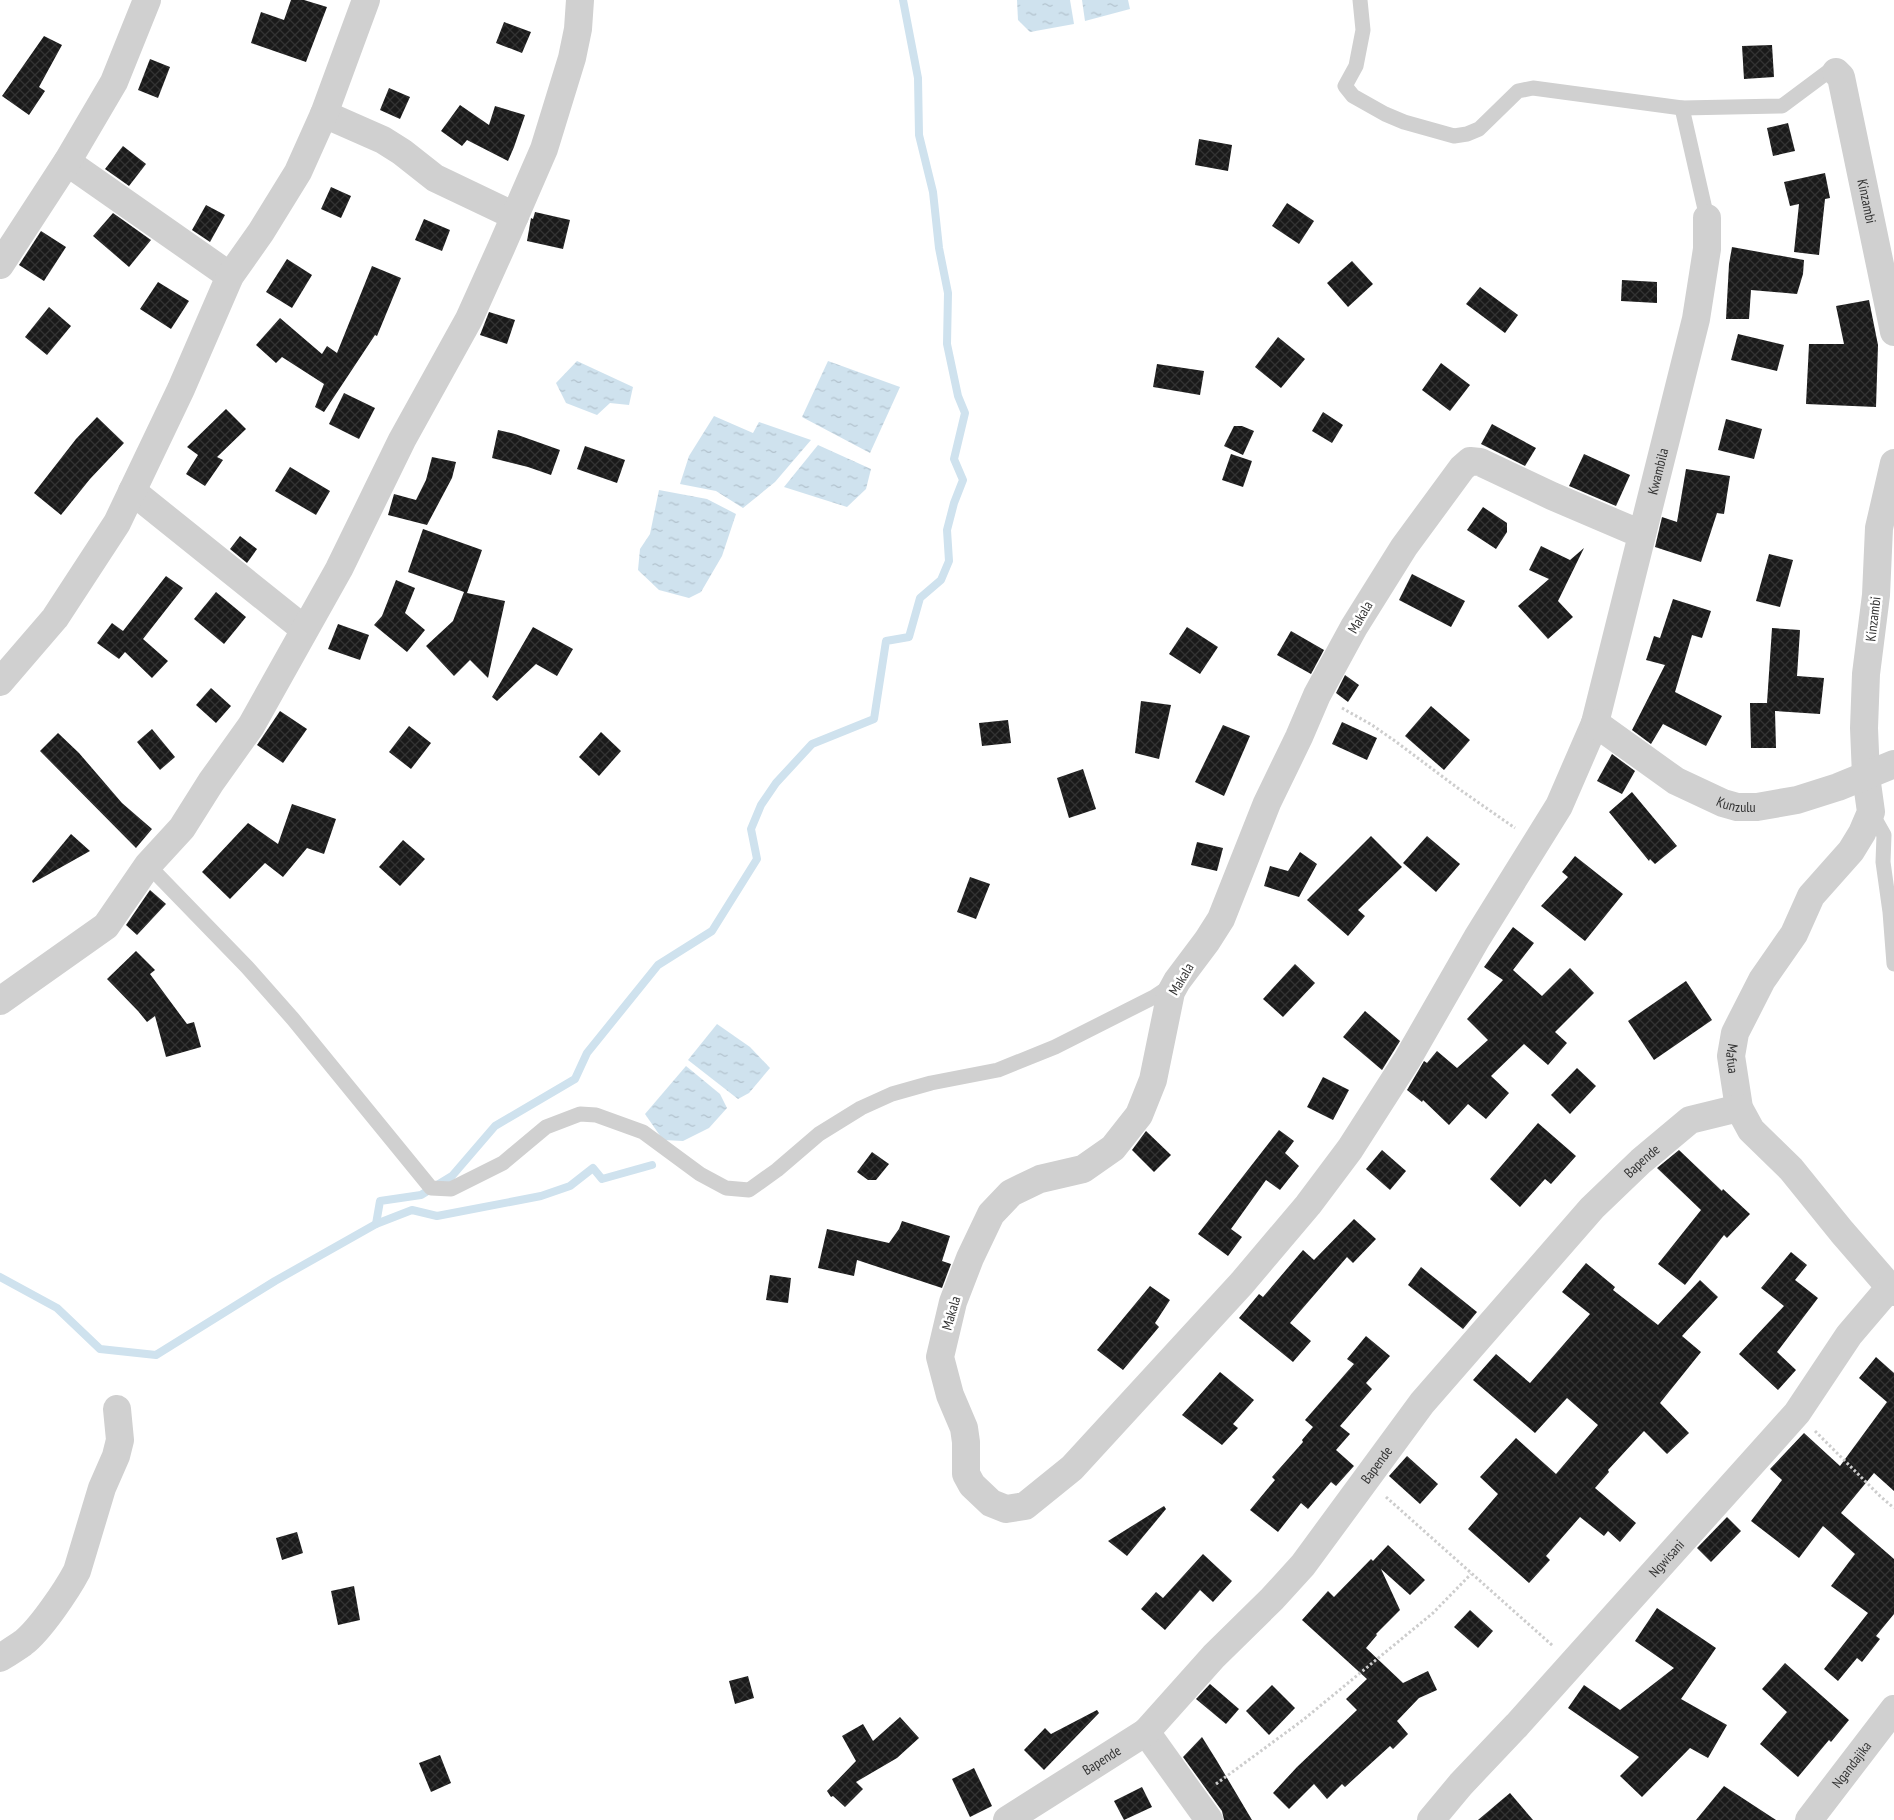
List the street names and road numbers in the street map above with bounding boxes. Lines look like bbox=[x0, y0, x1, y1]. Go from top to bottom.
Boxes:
street label: Kinzambi bbox=[1853, 177, 1880, 225]
street label: Kwambila bbox=[1643, 446, 1672, 497]
street label: Kinzambi bbox=[1861, 596, 1885, 642]
street label: Makala bbox=[1344, 598, 1376, 636]
street label: Kunzulu bbox=[1714, 792, 1756, 816]
street label: Makala bbox=[1164, 960, 1198, 998]
street label: Mafua bbox=[1722, 1042, 1743, 1075]
street label: Bapende bbox=[1620, 1140, 1664, 1182]
street label: Makala bbox=[938, 1294, 964, 1332]
street label: Bapende bbox=[1357, 1442, 1396, 1487]
street label: Ngwisani bbox=[1645, 1536, 1688, 1581]
street label: Ngandajika bbox=[1828, 1737, 1875, 1791]
street label: Bapende bbox=[1079, 1741, 1124, 1779]

